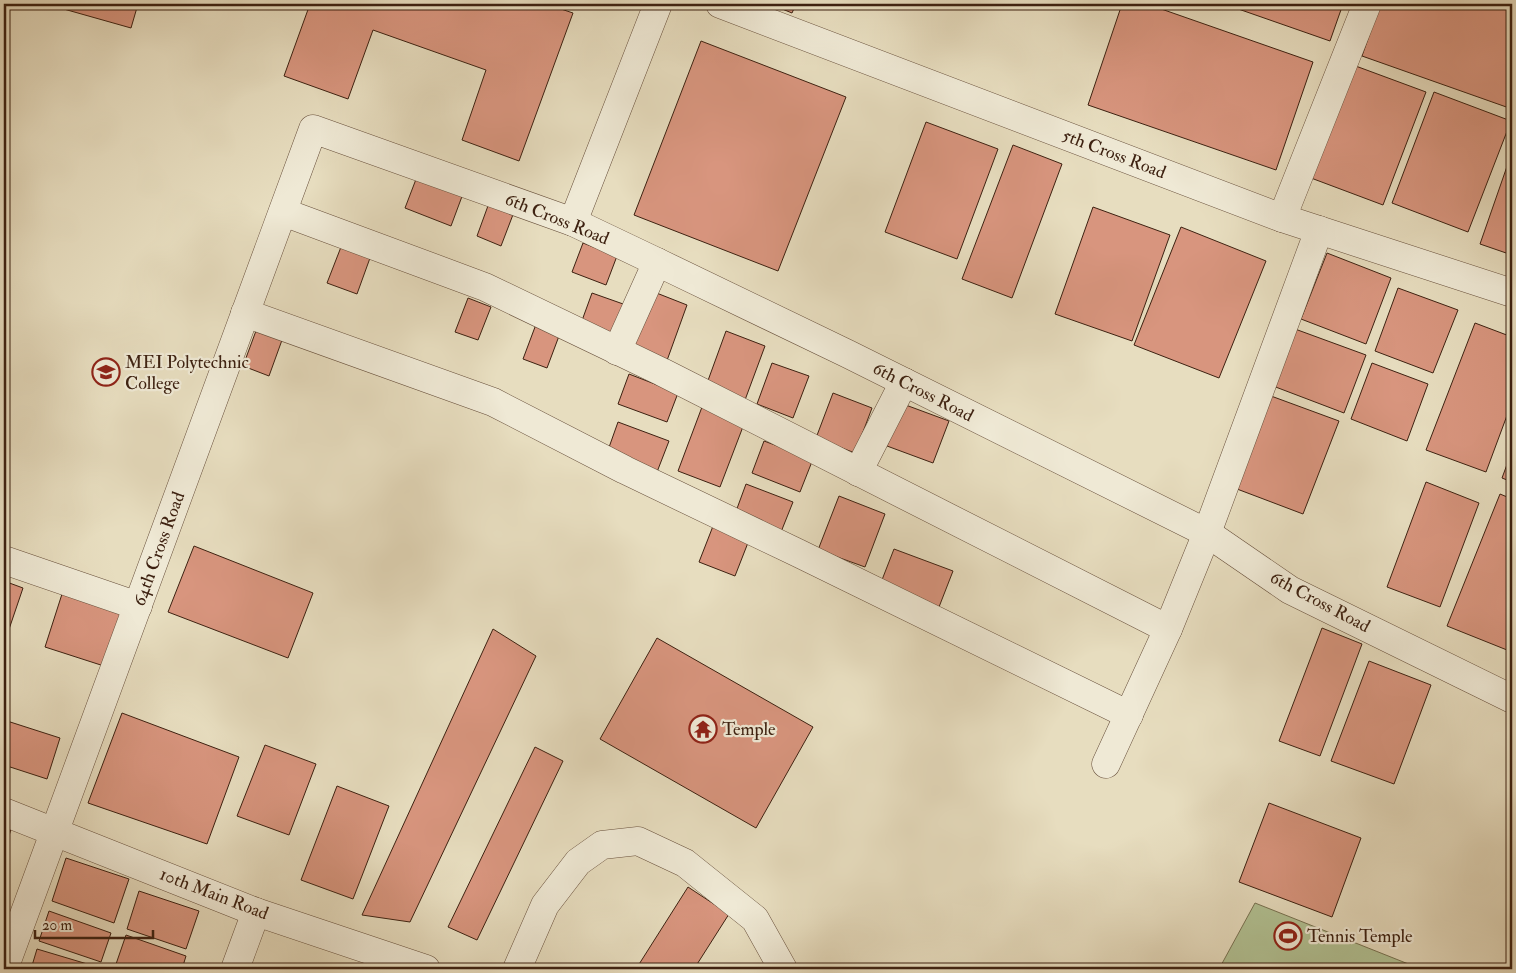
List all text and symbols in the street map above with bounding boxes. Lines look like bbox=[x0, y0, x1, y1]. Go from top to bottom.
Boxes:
street label: 5th Cross Road bbox=[1059, 124, 1169, 184]
street label: 6th Cross Road bbox=[502, 188, 613, 250]
place label: MEI Polytechnic College bbox=[125, 351, 249, 395]
school or university icon: MEI Polytechnic College bbox=[91, 357, 121, 387]
street label: 6th Cross Road bbox=[869, 357, 977, 427]
street label: 64th Cross Road bbox=[128, 489, 190, 609]
street label: 6th Cross Road bbox=[1266, 566, 1374, 638]
temple icon: Temple bbox=[688, 714, 718, 744]
place label: Temple bbox=[722, 718, 776, 741]
street label: 10th Main Road bbox=[156, 863, 272, 925]
scale bar bbox=[35, 908, 152, 940]
text: 20 m bbox=[42, 916, 72, 935]
sports icon: Tennis Temple bbox=[1273, 921, 1303, 951]
place label: Tennis Temple bbox=[1307, 925, 1413, 948]

